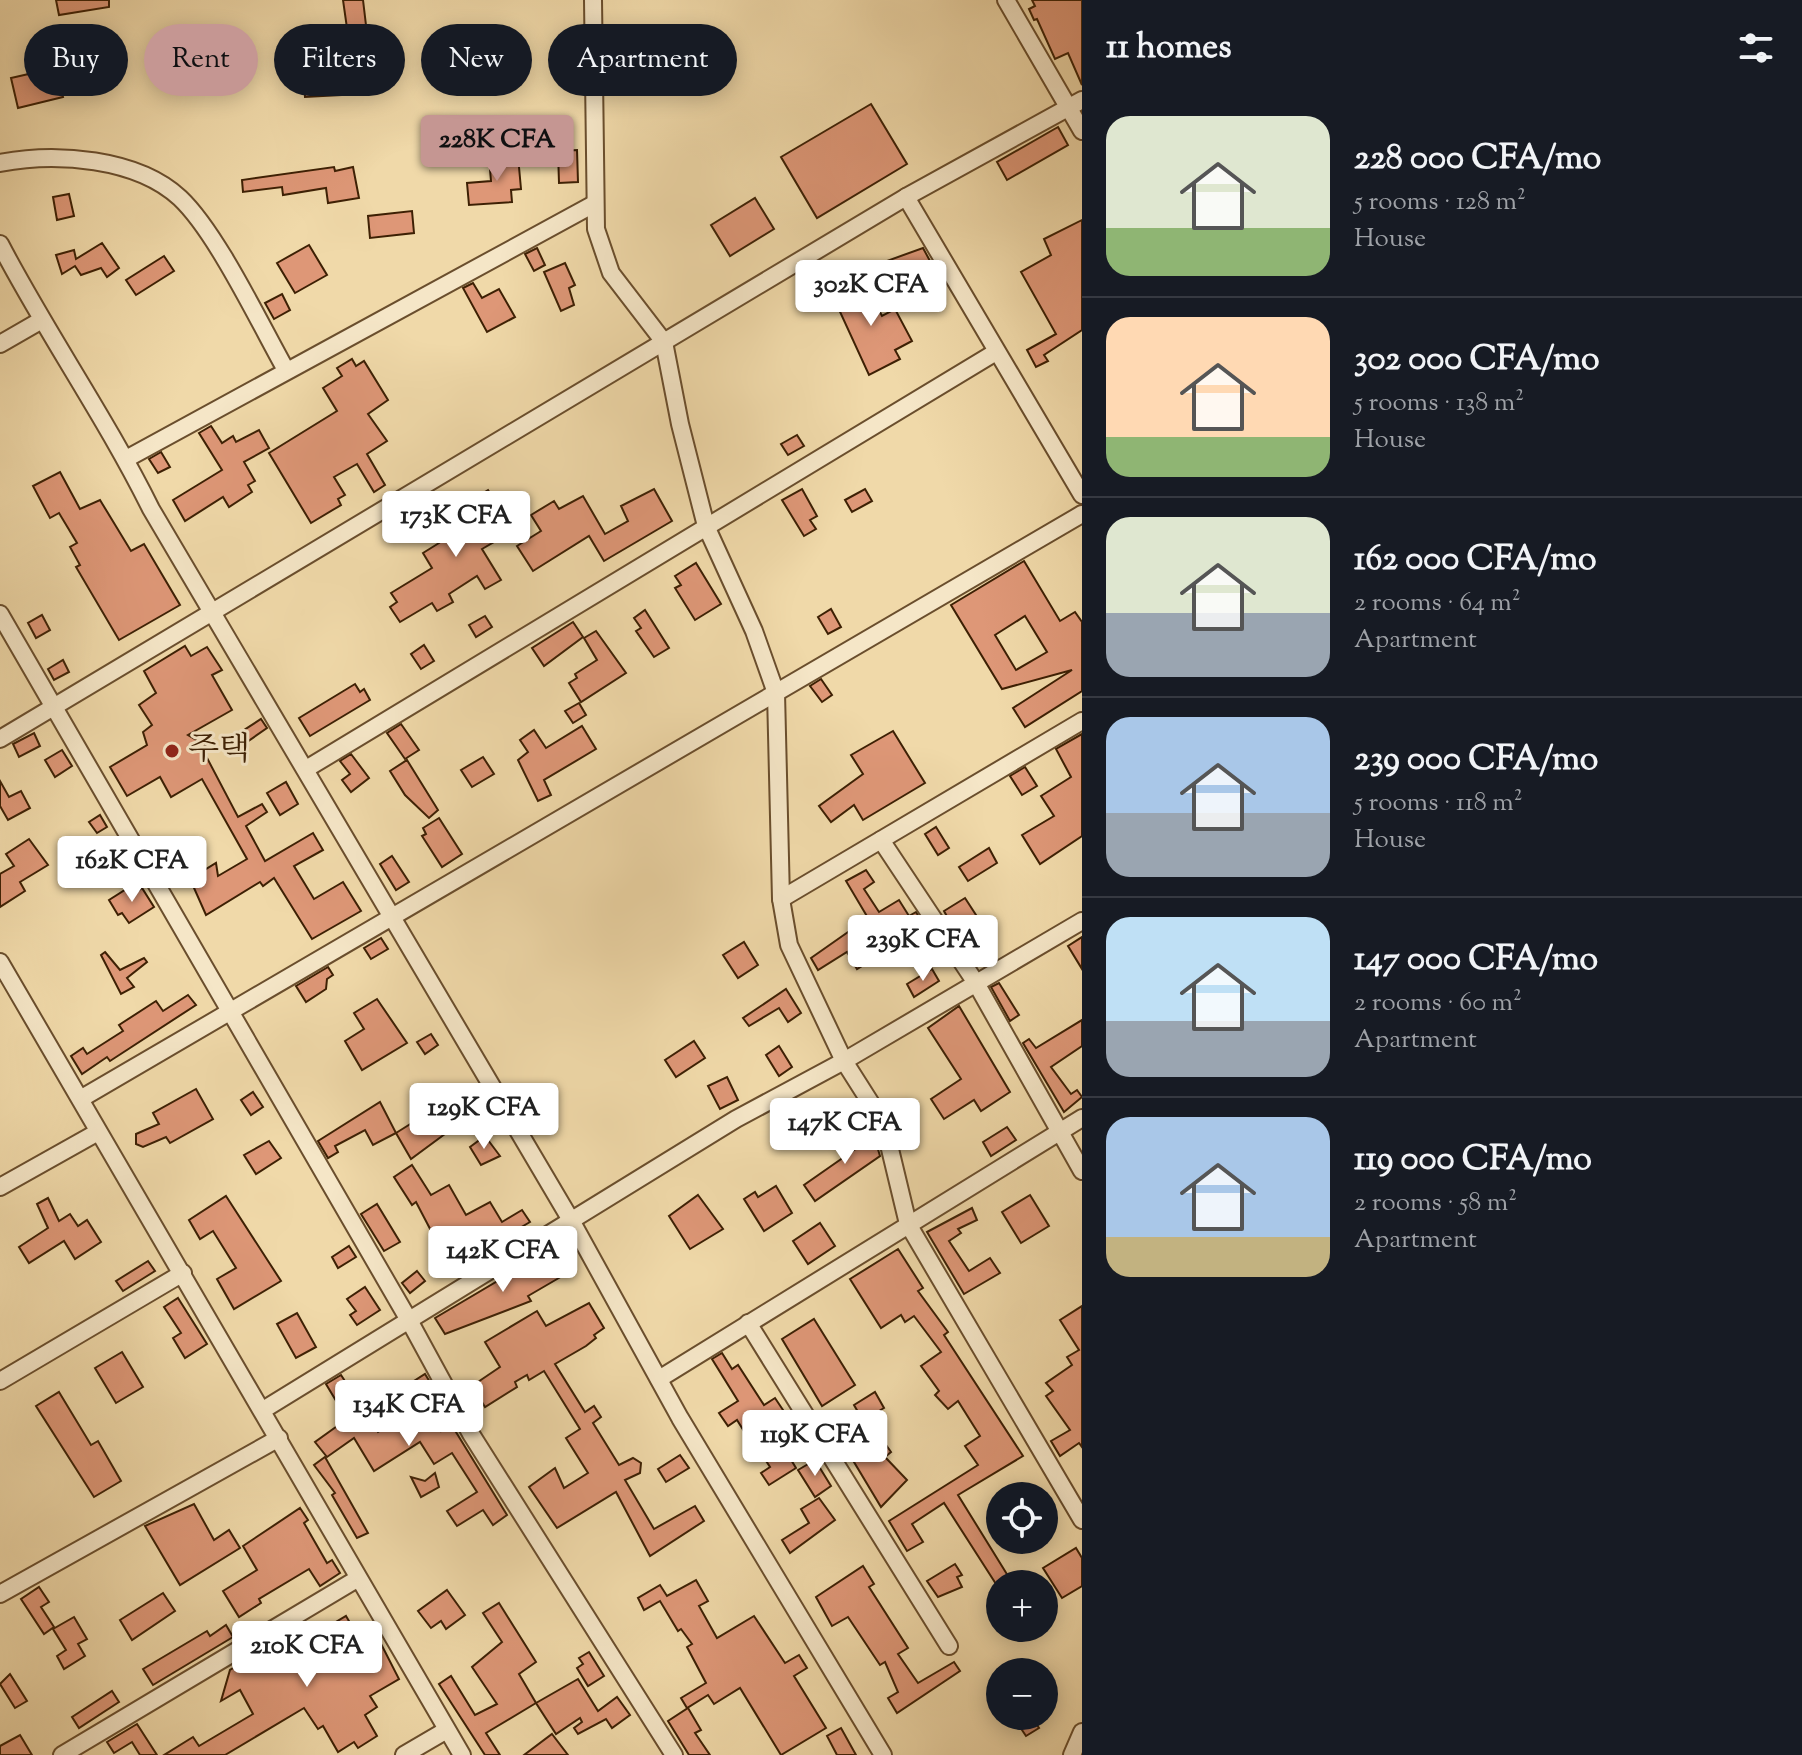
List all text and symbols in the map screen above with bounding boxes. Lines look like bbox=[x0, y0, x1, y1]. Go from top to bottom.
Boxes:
chip: Buy bbox=[24, 24, 128, 96]
chip: Rent bbox=[144, 24, 258, 96]
chip: Filters bbox=[274, 24, 405, 96]
chip: New bbox=[421, 24, 532, 96]
chip: Apartment bbox=[548, 24, 737, 96]
text: 11 homes bbox=[1106, 24, 1232, 73]
icon: filters bbox=[1734, 26, 1778, 70]
pin: 228K CFA bbox=[414, 115, 580, 183]
text: 228K CFA bbox=[439, 122, 555, 159]
text: 228 000 CFA/mo bbox=[1354, 135, 1601, 184]
icon: home bbox=[1170, 148, 1266, 244]
text: 5 rooms · 128 m² bbox=[1354, 184, 1526, 221]
text: House bbox=[1354, 221, 1426, 258]
pin: 302K CFA bbox=[788, 260, 954, 328]
text: 302K CFA bbox=[813, 267, 929, 304]
text: 302 000 CFA/mo bbox=[1354, 336, 1599, 385]
icon: home bbox=[1170, 349, 1266, 445]
text: 5 rooms · 138 m² bbox=[1354, 385, 1524, 422]
text: House bbox=[1354, 422, 1426, 459]
pin: 173K CFA bbox=[373, 491, 539, 559]
text: 173K CFA bbox=[400, 498, 512, 535]
text: 162 000 CFA/mo bbox=[1354, 536, 1597, 585]
icon: home bbox=[1170, 549, 1266, 645]
text: 2 rooms · 64 m² bbox=[1354, 585, 1521, 622]
text: Apartment bbox=[1354, 622, 1477, 659]
place label: 주택 bbox=[188, 728, 250, 774]
text: 239 000 CFA/mo bbox=[1354, 736, 1598, 785]
marker: 주택 bbox=[163, 742, 181, 760]
icon: home bbox=[1170, 749, 1266, 845]
text: 5 rooms · 118 m² bbox=[1354, 785, 1522, 822]
text: House bbox=[1354, 822, 1426, 859]
pin: 162K CFA bbox=[49, 836, 215, 904]
text: 162K CFA bbox=[76, 843, 189, 880]
pin: 239K CFA bbox=[840, 915, 1006, 983]
text: 239K CFA bbox=[866, 922, 980, 959]
text: 147 000 CFA/mo bbox=[1354, 936, 1598, 985]
icon: home bbox=[1170, 949, 1266, 1045]
text: 2 rooms · 60 m² bbox=[1354, 985, 1522, 1022]
text: Apartment bbox=[1354, 1022, 1477, 1059]
pin: 129K CFA bbox=[401, 1083, 567, 1151]
text: 129K CFA bbox=[428, 1090, 540, 1127]
pin: 147K CFA bbox=[762, 1098, 928, 1166]
text: 147K CFA bbox=[788, 1105, 902, 1142]
text: 119 000 CFA/mo bbox=[1354, 1136, 1592, 1185]
icon: home bbox=[1170, 1149, 1266, 1245]
text: 2 rooms · 58 m² bbox=[1354, 1185, 1517, 1222]
text: Apartment bbox=[1354, 1222, 1477, 1259]
pin: 142K CFA bbox=[420, 1226, 586, 1294]
text: 142K CFA bbox=[446, 1233, 560, 1270]
pin: 134K CFA bbox=[326, 1380, 492, 1448]
text: 134K CFA bbox=[353, 1387, 465, 1424]
pin: 119K CFA bbox=[732, 1410, 898, 1478]
text: 119K CFA bbox=[760, 1417, 870, 1454]
map controls bbox=[986, 1482, 1058, 1730]
button: locate bbox=[986, 1482, 1058, 1554]
button: + bbox=[986, 1570, 1058, 1642]
pin: 210K CFA bbox=[224, 1621, 390, 1689]
text: 210K CFA bbox=[250, 1628, 364, 1665]
button: − bbox=[986, 1658, 1058, 1730]

